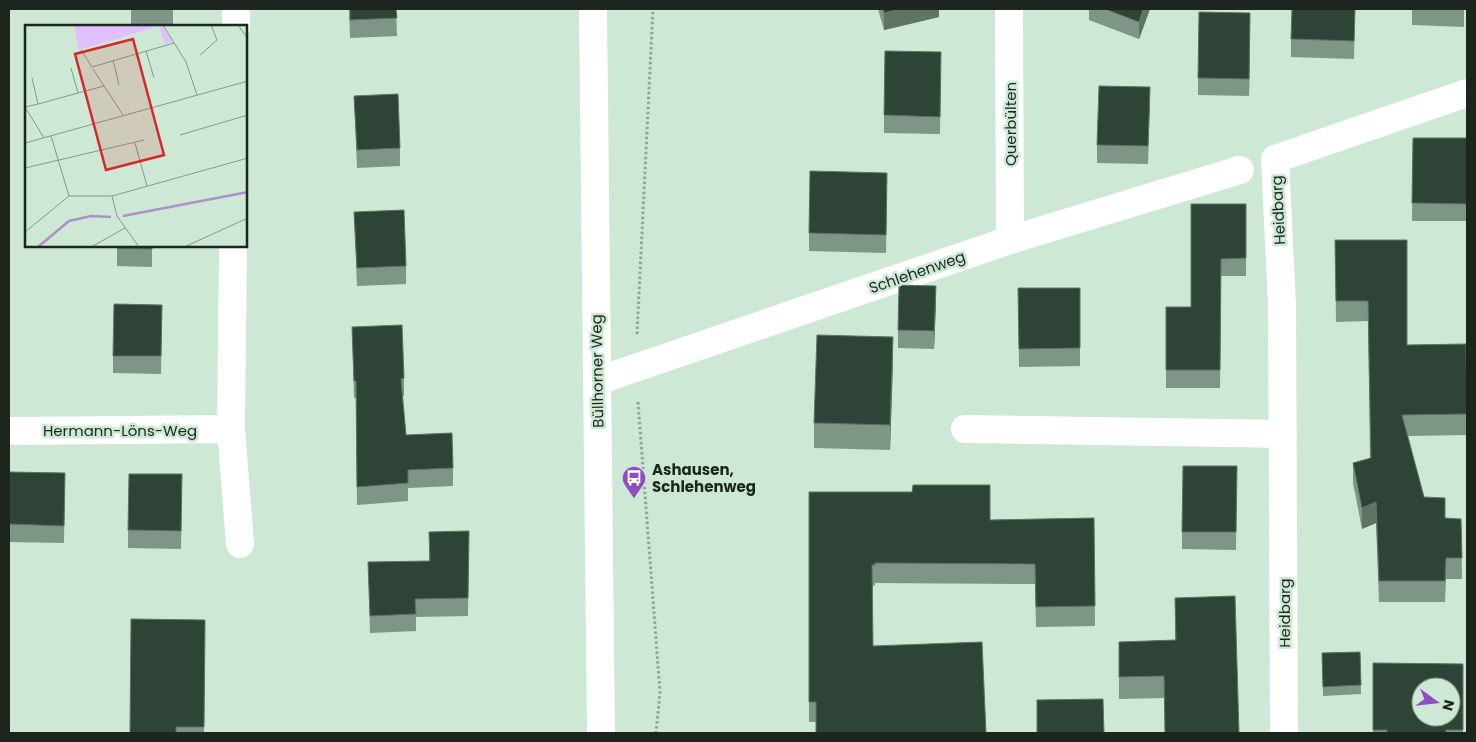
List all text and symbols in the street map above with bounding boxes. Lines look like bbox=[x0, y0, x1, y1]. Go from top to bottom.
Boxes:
inset map bbox=[25, 25, 248, 248]
street label: Querbülten bbox=[1000, 82, 1021, 166]
street label: Heidbarg bbox=[1266, 175, 1290, 245]
street label: Schlehenweg bbox=[866, 246, 968, 298]
street label: Büllhorner Weg bbox=[586, 314, 608, 428]
street label: Hermann-Löns-Weg bbox=[43, 420, 197, 441]
place label: Ashausen, Schlehenweg bbox=[652, 459, 756, 497]
bus stop icon: Ashausen, Schlehenweg bbox=[621, 465, 647, 499]
street label: Heidbarg bbox=[1274, 578, 1295, 648]
north arrow bbox=[1411, 677, 1461, 727]
text: N bbox=[1438, 698, 1460, 713]

